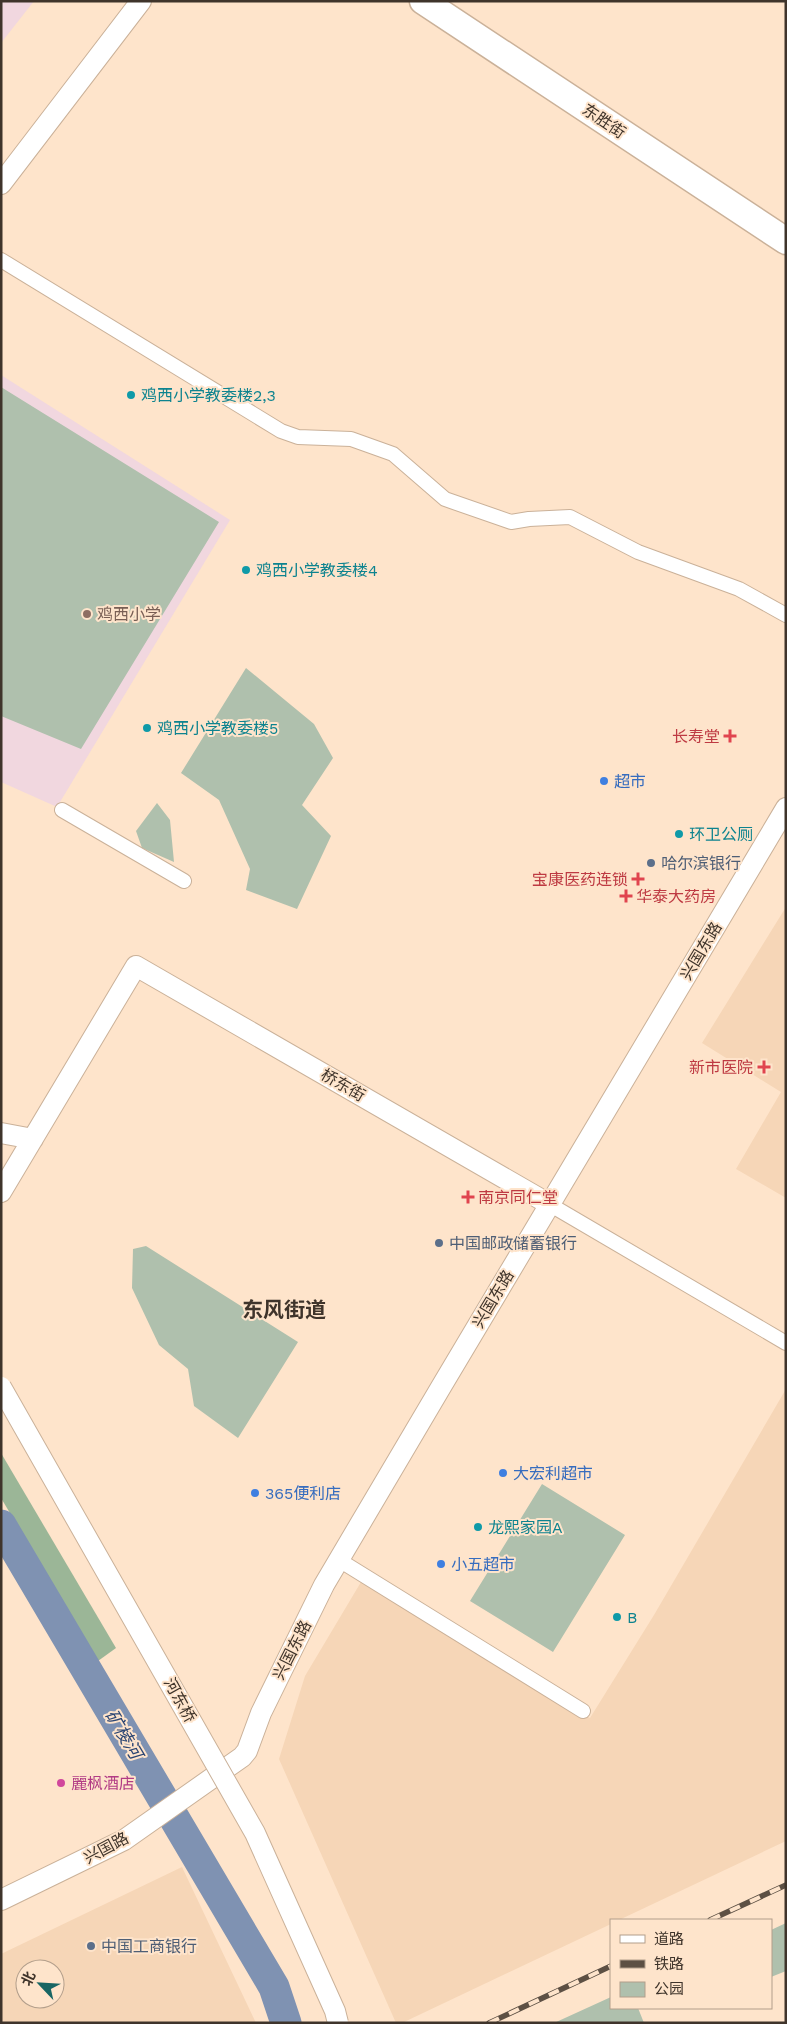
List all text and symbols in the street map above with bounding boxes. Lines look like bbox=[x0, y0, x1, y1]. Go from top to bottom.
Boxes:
street label: 东胜街 bbox=[579, 100, 629, 142]
place label: 鸡西小学教委楼2,3 bbox=[141, 386, 276, 405]
marker: 鸡西小学教委楼2,3 bbox=[125, 389, 137, 401]
place label: 鸡西小学教委楼4 bbox=[256, 561, 378, 580]
marker: 鸡西小学教委楼4 bbox=[240, 564, 252, 576]
place label: 鸡西小学 bbox=[97, 605, 161, 624]
marker: 鸡西小学 bbox=[81, 608, 93, 620]
place label: 鸡西小学教委楼5 bbox=[157, 719, 278, 738]
marker: 鸡西小学教委楼5 bbox=[141, 722, 153, 734]
place label: 长寿堂 bbox=[672, 727, 720, 746]
marker: 长寿堂 bbox=[724, 730, 736, 742]
place label: 超市 bbox=[614, 772, 646, 791]
marker: 超市 bbox=[598, 775, 610, 787]
place label: 环卫公厕 bbox=[689, 825, 753, 844]
marker: 环卫公厕 bbox=[673, 828, 685, 840]
place label: 哈尔滨银行 bbox=[661, 854, 741, 873]
marker: 哈尔滨银行 bbox=[645, 857, 657, 869]
place label: 宝康医药连锁 bbox=[532, 870, 628, 889]
marker: 宝康医药连锁 bbox=[632, 873, 644, 885]
place label: 华泰大药房 bbox=[636, 887, 716, 906]
marker: 华泰大药房 bbox=[620, 890, 632, 902]
street label: 兴国东路 bbox=[676, 919, 726, 983]
place label: 新市医院 bbox=[689, 1058, 753, 1077]
marker: 新市医院 bbox=[757, 1060, 771, 1074]
street label: 桥东街 bbox=[317, 1065, 369, 1105]
place label: 南京同仁堂 bbox=[478, 1188, 558, 1207]
marker: 南京同仁堂 bbox=[462, 1191, 474, 1203]
place label: 中国邮政储蓄银行 bbox=[449, 1234, 577, 1253]
marker: 中国邮政储蓄银行 bbox=[433, 1237, 445, 1249]
street label: 兴国东路 bbox=[468, 1267, 518, 1331]
district label: 东风街道 bbox=[242, 1297, 326, 1322]
place label: 大宏利超市 bbox=[513, 1464, 593, 1483]
marker: 大宏利超市 bbox=[497, 1467, 509, 1479]
place label: 365便利店 bbox=[265, 1484, 341, 1503]
marker: 365便利店 bbox=[249, 1487, 261, 1499]
place label: 龙熙家园A bbox=[488, 1518, 563, 1537]
marker: 龙熙家园A bbox=[472, 1521, 484, 1533]
place label: 小五超市 bbox=[451, 1555, 515, 1574]
marker: 小五超市 bbox=[435, 1558, 447, 1570]
place label: B bbox=[627, 1608, 637, 1627]
marker: B bbox=[611, 1611, 623, 1623]
street label: 兴国东路 bbox=[269, 1617, 315, 1683]
street label: 河东桥 bbox=[160, 1674, 200, 1726]
water label: 矿棱河 bbox=[101, 1705, 148, 1765]
place label: 麗枫酒店 bbox=[71, 1774, 135, 1793]
marker: 麗枫酒店 bbox=[55, 1777, 67, 1789]
street label: 兴国路 bbox=[80, 1828, 132, 1868]
legend bbox=[610, 1919, 772, 2009]
text: 道路 bbox=[654, 1930, 684, 1948]
place label: 中国工商银行 bbox=[101, 1937, 197, 1956]
marker: 中国工商银行 bbox=[85, 1940, 97, 1952]
text: 铁路 bbox=[654, 1955, 684, 1973]
north arrow bbox=[15, 1959, 65, 2009]
text: 北 bbox=[18, 1969, 38, 1988]
text: 公园 bbox=[654, 1980, 684, 1998]

